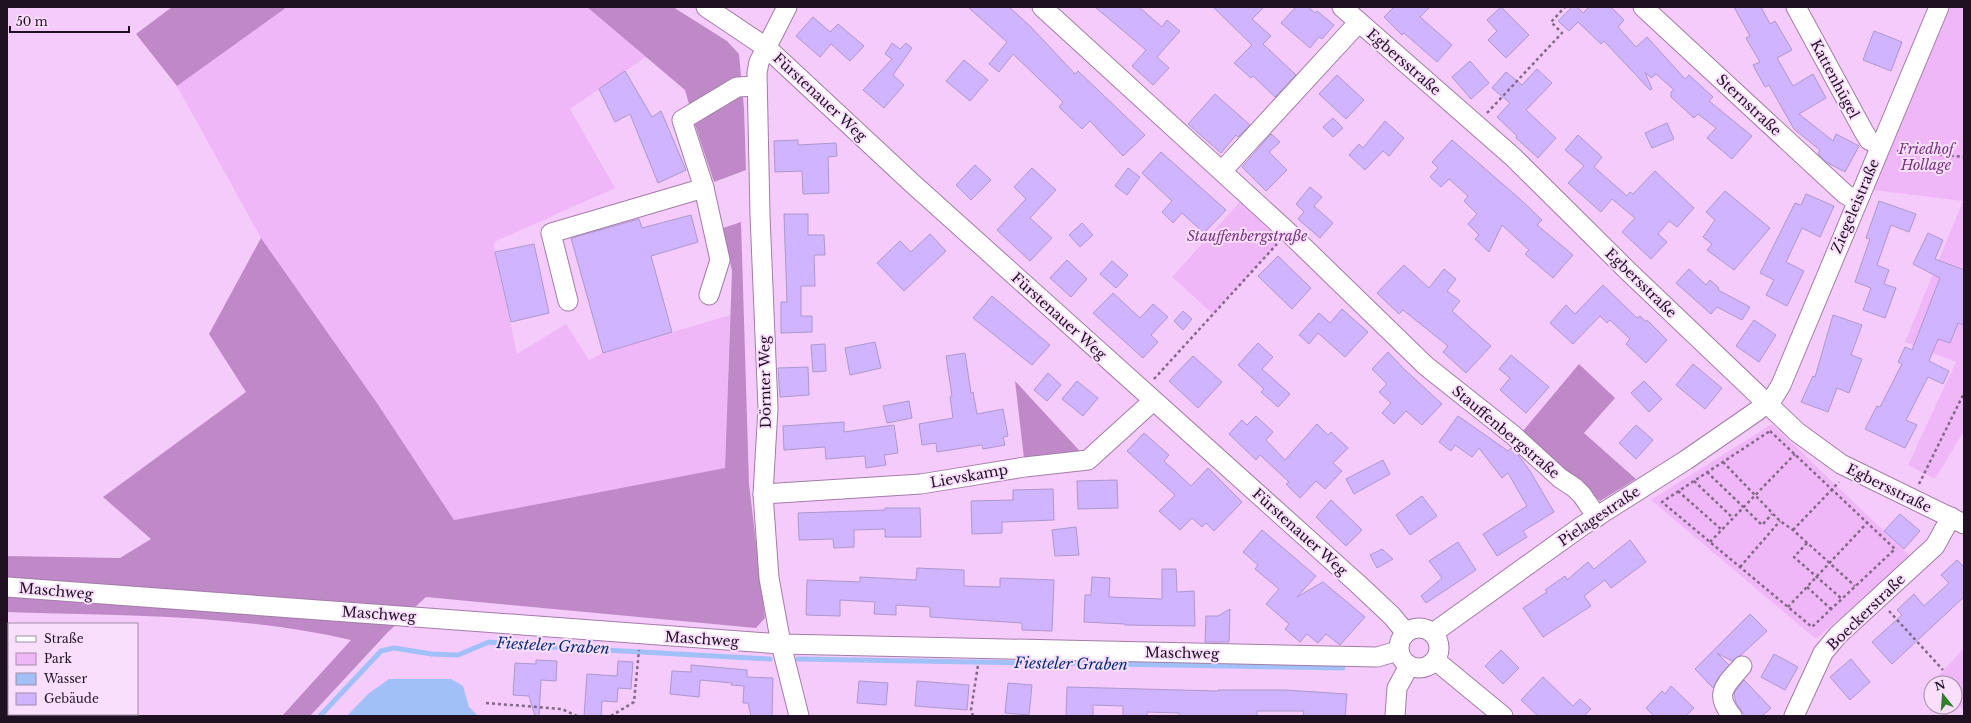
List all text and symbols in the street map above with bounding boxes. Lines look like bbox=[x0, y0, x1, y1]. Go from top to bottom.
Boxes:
scale bar bbox=[10, 8, 129, 34]
text: 50 m bbox=[16, 14, 48, 29]
street label: Egbersstraße bbox=[1363, 25, 1445, 99]
street label: Kattenhügel bbox=[1807, 36, 1864, 122]
street label: Fürstenauer Weg bbox=[769, 49, 871, 145]
street label: Sternstraße bbox=[1713, 70, 1785, 140]
park label: Friedhof Hollage bbox=[1897, 140, 1957, 174]
street label: Ziegeleistraße bbox=[1827, 156, 1883, 256]
park label: Stauffenbergstraße bbox=[1187, 227, 1308, 245]
street label: Egbersstraße bbox=[1602, 244, 1680, 322]
street label: Fürstenauer Weg bbox=[1008, 269, 1111, 364]
street label: Dörnter Weg bbox=[755, 335, 775, 429]
street label: Stauffenbergstraße bbox=[1449, 382, 1563, 482]
street label: Lievskamp bbox=[929, 460, 1009, 492]
street label: Egbersstraße bbox=[1844, 460, 1934, 516]
street label: Pielagestraße bbox=[1555, 482, 1643, 550]
street label: Fürstenauer Weg bbox=[1249, 485, 1352, 580]
street label: Boeckerstraße bbox=[1823, 570, 1909, 654]
street label: Maschweg bbox=[18, 579, 94, 603]
street label: Maschweg bbox=[341, 602, 417, 626]
legend bbox=[8, 623, 138, 715]
street label: Maschweg bbox=[664, 627, 740, 651]
text: Straße bbox=[44, 631, 84, 646]
water label: Fiesteler Graben bbox=[495, 633, 610, 658]
street label: Maschweg bbox=[1145, 643, 1220, 663]
text: Park bbox=[44, 651, 72, 666]
water label: Fiesteler Graben bbox=[1013, 653, 1128, 674]
text: Wasser bbox=[43, 671, 87, 686]
north arrow bbox=[1923, 675, 1963, 715]
text: N bbox=[1933, 677, 1948, 694]
text: Gebäude bbox=[44, 691, 99, 706]

